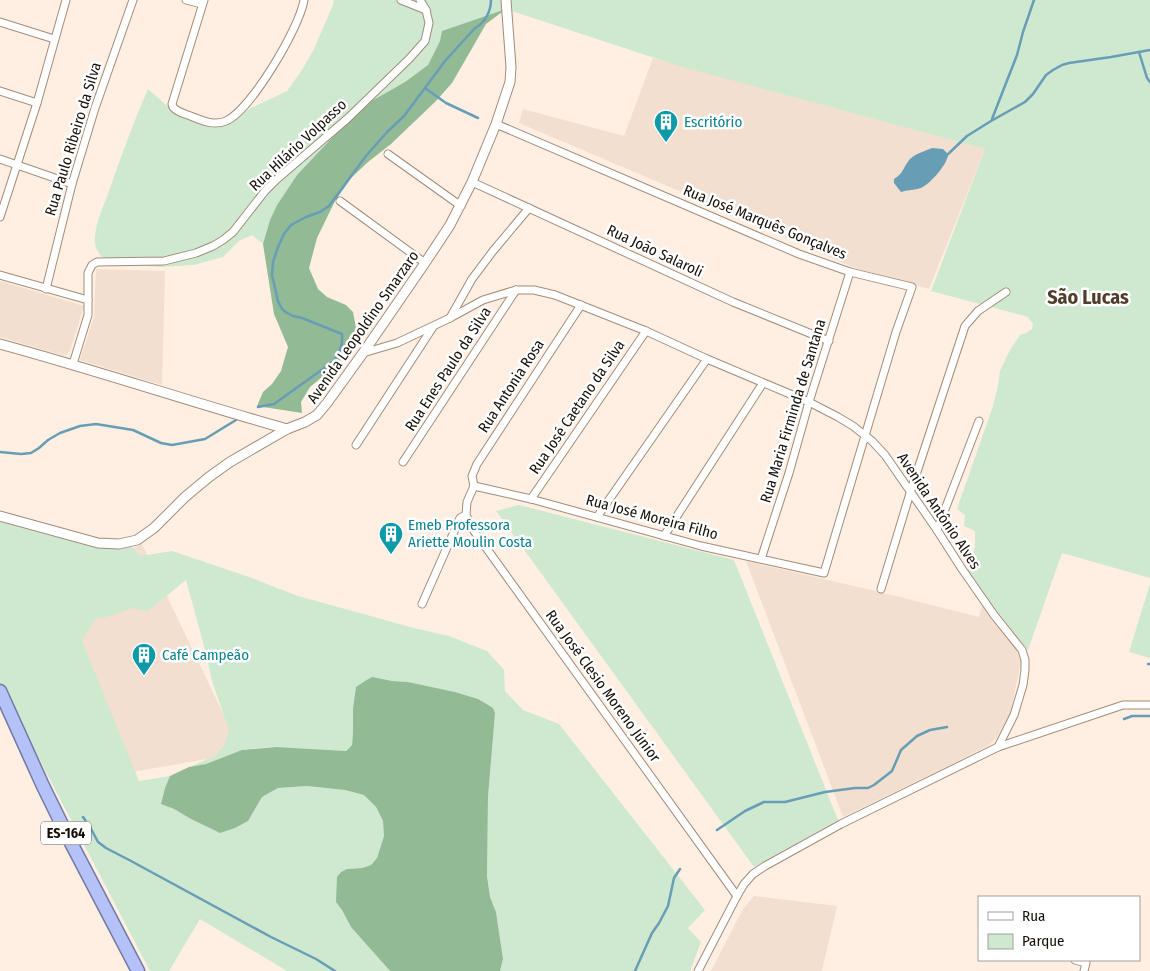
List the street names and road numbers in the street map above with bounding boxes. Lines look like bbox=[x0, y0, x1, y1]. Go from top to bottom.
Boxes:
street label: Rua Paulo Ribeiro da Silva bbox=[41, 60, 105, 218]
street label: Rua Hilário Volpasso bbox=[246, 95, 350, 195]
street label: Rua José Marquês Gonçalves bbox=[681, 181, 849, 263]
street label: Rua João Salaroli bbox=[604, 221, 706, 281]
street label: Avenida Leopoldino Smarzaro bbox=[303, 247, 423, 407]
street label: Rua Enes Paulo da Silva bbox=[401, 304, 495, 434]
street label: Rua Maria Firminda de Santana bbox=[756, 317, 830, 505]
street label: Rua Antonia Rosa bbox=[474, 336, 548, 436]
street label: Rua José Caetano da Silva bbox=[525, 337, 629, 477]
street label: Avenida Antônio Alves bbox=[893, 450, 985, 572]
street label: Rua José Moreira Filho bbox=[584, 491, 720, 543]
street label: Rua José Clesio Moreno Júnior bbox=[542, 607, 665, 766]
road number: ES-164 bbox=[41, 821, 91, 844]

